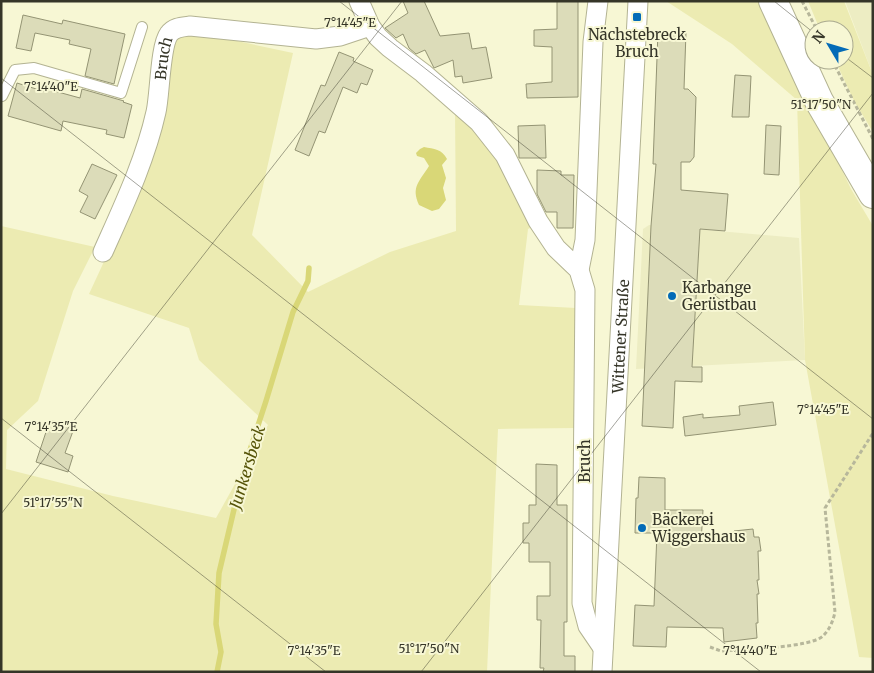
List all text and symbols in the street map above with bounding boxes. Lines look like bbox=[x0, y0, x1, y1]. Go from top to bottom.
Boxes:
marker: Nächstebreck Bruch bbox=[631, 11, 643, 23]
text: 7°14'45"E bbox=[324, 15, 376, 30]
north arrow bbox=[804, 20, 854, 70]
place label: Nächstebreck Bruch bbox=[588, 25, 686, 61]
text: N bbox=[808, 27, 829, 47]
street label: Bruch bbox=[150, 34, 176, 81]
text: 7°14'40"E bbox=[24, 79, 78, 94]
text: 51°17'50"N bbox=[791, 97, 852, 112]
place label: Karbange Gerüstbau bbox=[682, 278, 757, 314]
street label: Wittener Straße bbox=[607, 279, 633, 395]
marker: Karbange Gerüstbau bbox=[666, 290, 678, 302]
text: 7°14'45"E bbox=[797, 402, 849, 417]
text: 7°14'35"E bbox=[25, 419, 78, 434]
water label: Junkersbeck bbox=[224, 423, 269, 513]
street label: Bruch bbox=[575, 439, 594, 483]
text: 51°17'55"N bbox=[23, 495, 83, 510]
place label: Bäckerei Wiggershaus bbox=[651, 510, 746, 546]
marker: Bäckerei Wiggershaus bbox=[636, 522, 648, 534]
text: 51°17'50"N bbox=[399, 641, 460, 656]
text: 7°14'35"E bbox=[288, 643, 341, 658]
text: 7°14'40"E bbox=[723, 643, 777, 658]

